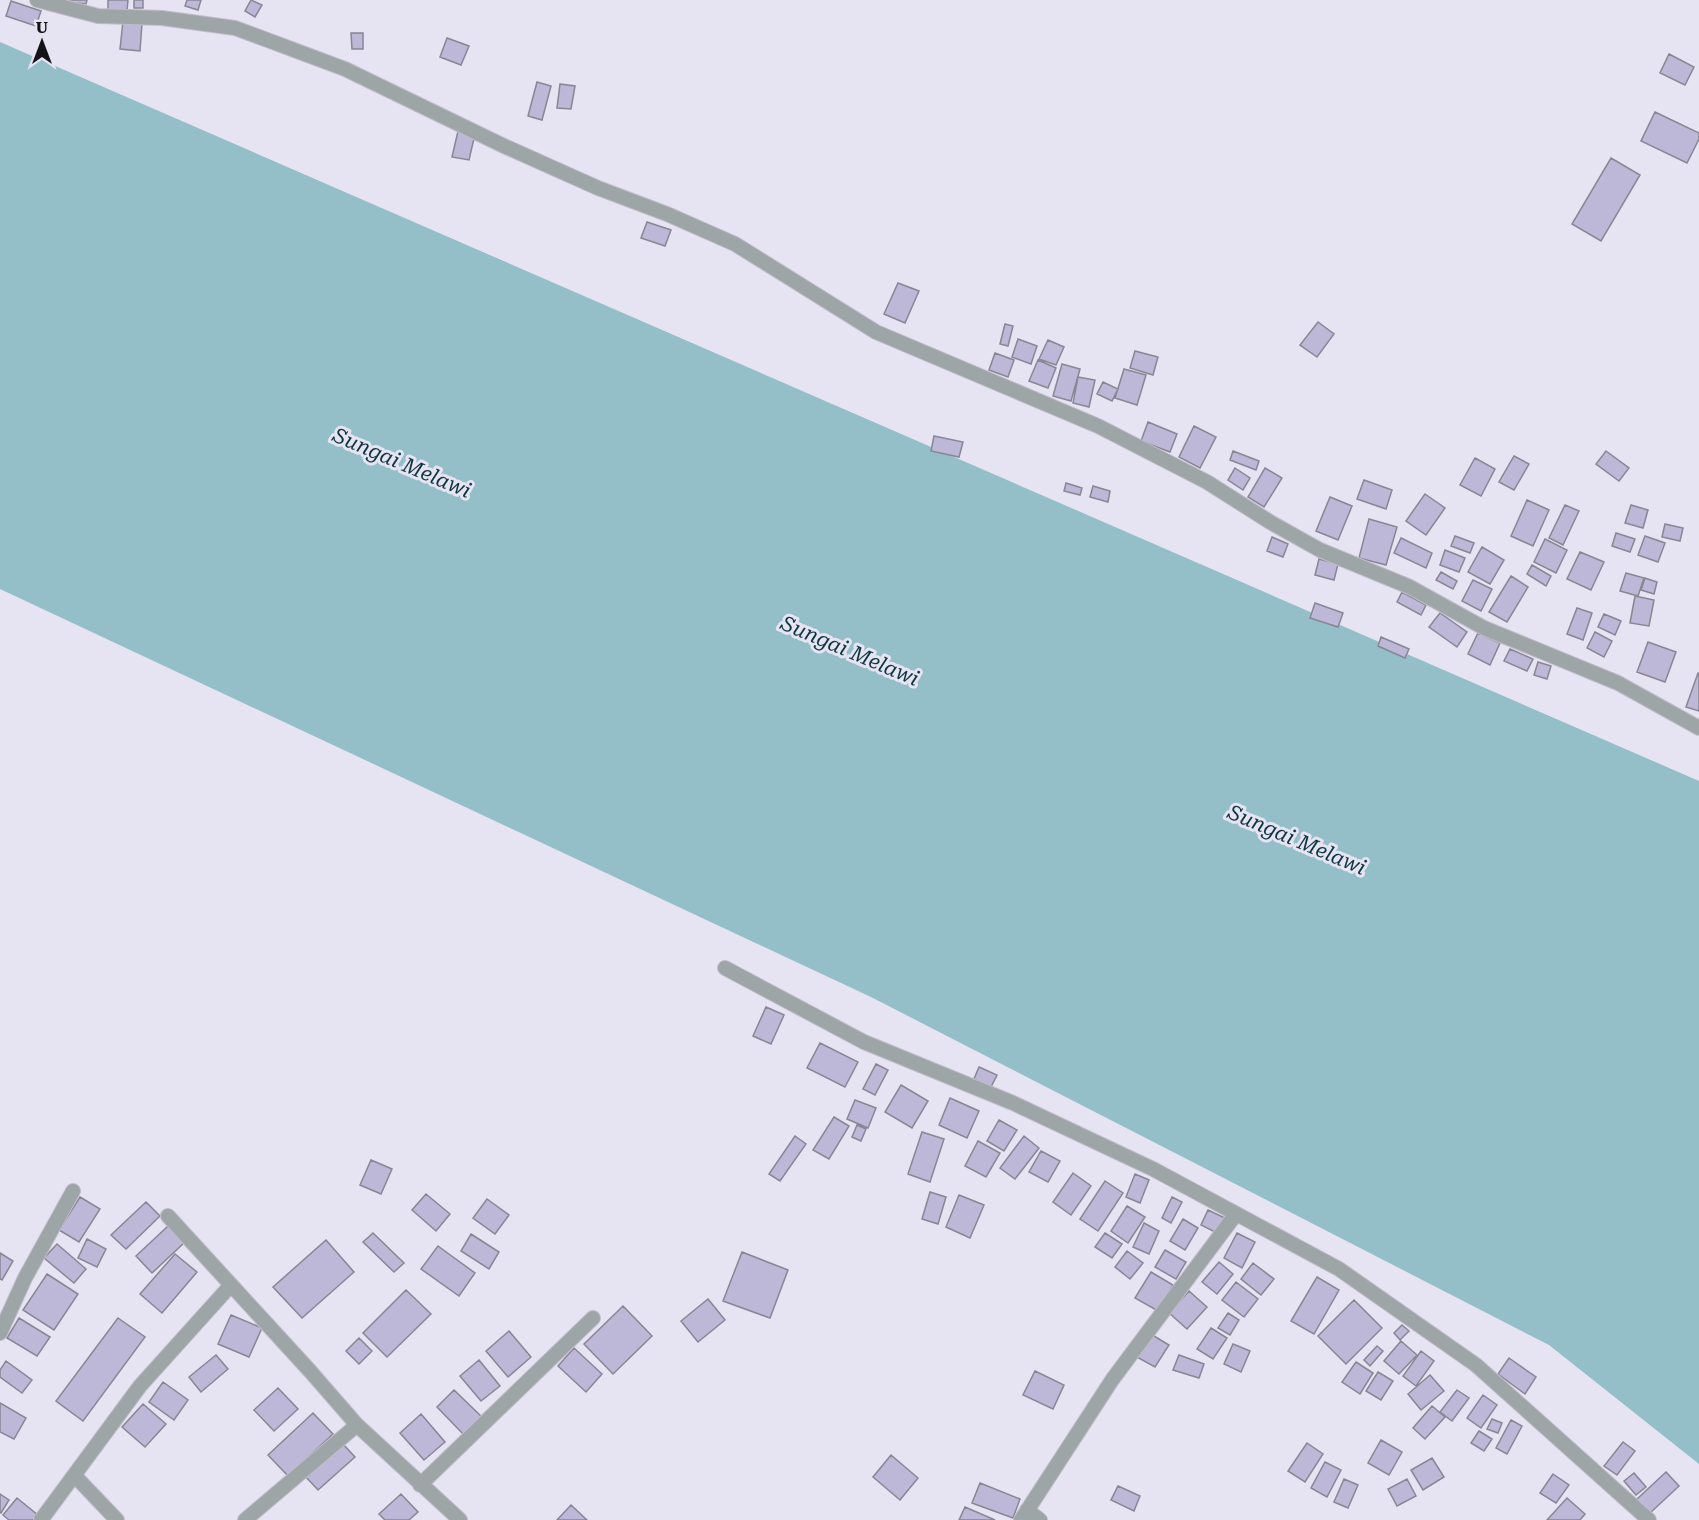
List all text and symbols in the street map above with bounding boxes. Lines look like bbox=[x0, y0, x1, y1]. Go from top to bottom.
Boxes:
north arrow bbox=[12, 12, 72, 72]
text: U bbox=[36, 18, 48, 37]
water label: Sungai Melawi bbox=[328, 423, 475, 503]
water label: Sungai Melawi bbox=[776, 611, 923, 691]
water label: Sungai Melawi bbox=[1223, 800, 1370, 880]

